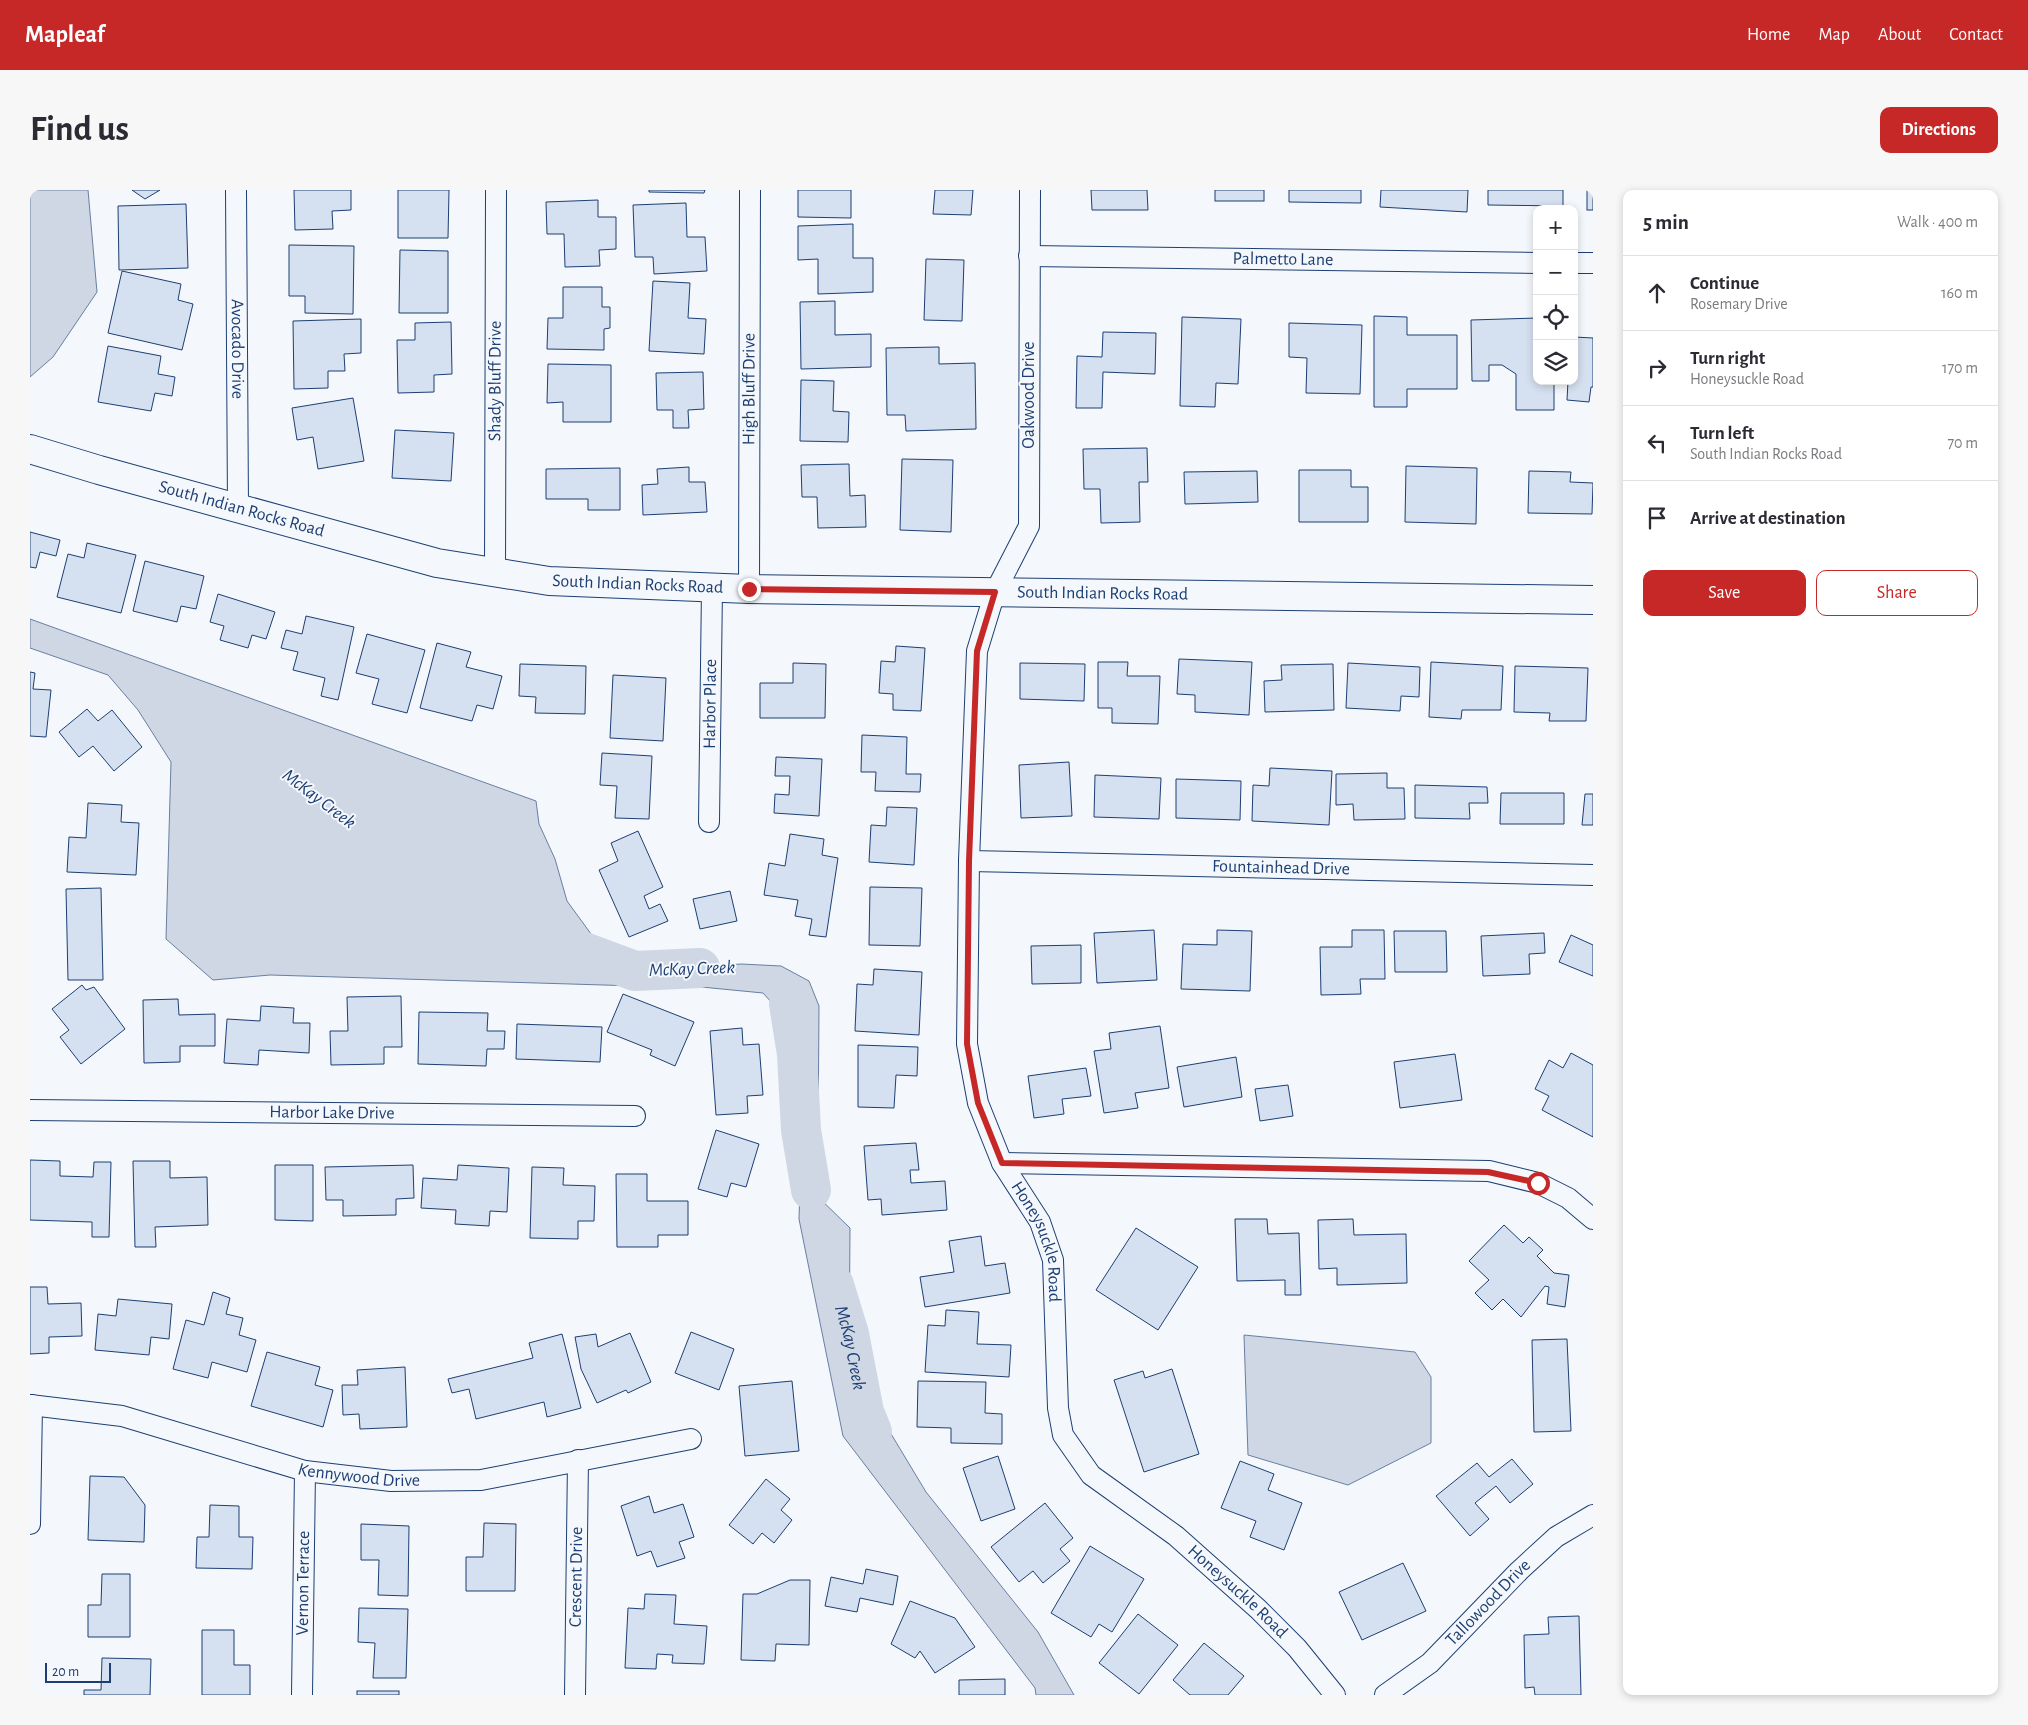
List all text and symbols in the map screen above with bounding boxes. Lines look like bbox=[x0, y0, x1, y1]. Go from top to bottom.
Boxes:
text: Mapleaf bbox=[25, 23, 105, 47]
text: Home bbox=[1747, 26, 1790, 44]
text: Map bbox=[1818, 26, 1850, 44]
text: About bbox=[1878, 26, 1921, 44]
text: Contact bbox=[1949, 26, 2003, 44]
button: Directions bbox=[1880, 107, 1998, 153]
text: Find us bbox=[30, 112, 129, 147]
map controls bbox=[1533, 205, 1578, 385]
button: + bbox=[1533, 205, 1578, 250]
text: 5 min bbox=[1643, 212, 1689, 233]
text: Walk · 400 m bbox=[1897, 214, 1978, 230]
street label: Palmetto Lane bbox=[1232, 250, 1333, 269]
button: − bbox=[1533, 250, 1578, 295]
text: Continue bbox=[1690, 274, 1759, 293]
icon: ahead bbox=[1643, 279, 1671, 307]
text: 160 m bbox=[1941, 285, 1978, 301]
button: locate bbox=[1533, 295, 1578, 340]
text: Rosemary Drive bbox=[1690, 296, 1788, 312]
street label: Avocado Drive bbox=[228, 299, 246, 399]
street label: Shady Bluff Drive bbox=[486, 321, 505, 441]
street label: High Bluff Drive bbox=[740, 333, 759, 445]
button: layers bbox=[1533, 340, 1578, 385]
street label: Oakwood Drive bbox=[1020, 341, 1038, 449]
text: Turn right bbox=[1690, 349, 1765, 368]
icon: right bbox=[1643, 354, 1671, 382]
text: 170 m bbox=[1942, 360, 1978, 376]
text: Honeysuckle Road bbox=[1690, 371, 1804, 387]
text: Turn left bbox=[1690, 424, 1754, 443]
icon: left bbox=[1643, 429, 1671, 457]
text: 70 m bbox=[1947, 435, 1978, 451]
text: South Indian Rocks Road bbox=[1690, 446, 1842, 462]
street label: South Indian Rocks Road bbox=[157, 478, 326, 541]
icon: arrive bbox=[1643, 504, 1671, 532]
text: Arrive at destination bbox=[1690, 509, 1846, 528]
button: Save bbox=[1643, 570, 1806, 616]
button: Share bbox=[1816, 570, 1978, 616]
street label: South Indian Rocks Road bbox=[552, 572, 724, 597]
route end bbox=[738, 578, 761, 601]
street label: South Indian Rocks Road bbox=[1017, 583, 1188, 604]
street label: Harbor Place bbox=[701, 659, 720, 749]
water label: McKay Creek bbox=[279, 765, 359, 833]
street label: Fountainhead Drive bbox=[1212, 857, 1350, 879]
water label: McKay Creek bbox=[649, 958, 736, 980]
street label: Harbor Lake Drive bbox=[269, 1103, 395, 1123]
route start bbox=[1527, 1172, 1550, 1195]
street label: Honeysuckle Road bbox=[1007, 1178, 1063, 1302]
water label: McKay Creek bbox=[831, 1303, 869, 1392]
street label: Kennywood Drive bbox=[296, 1460, 420, 1490]
street label: Crescent Drive bbox=[567, 1527, 586, 1627]
street label: Vernon Terrace bbox=[294, 1531, 313, 1636]
street label: Honeysuckle Road bbox=[1184, 1542, 1291, 1642]
street label: Tallowood Drive bbox=[1443, 1556, 1534, 1650]
scale bar bbox=[45, 1660, 111, 1683]
text: 20 m bbox=[52, 1665, 79, 1679]

